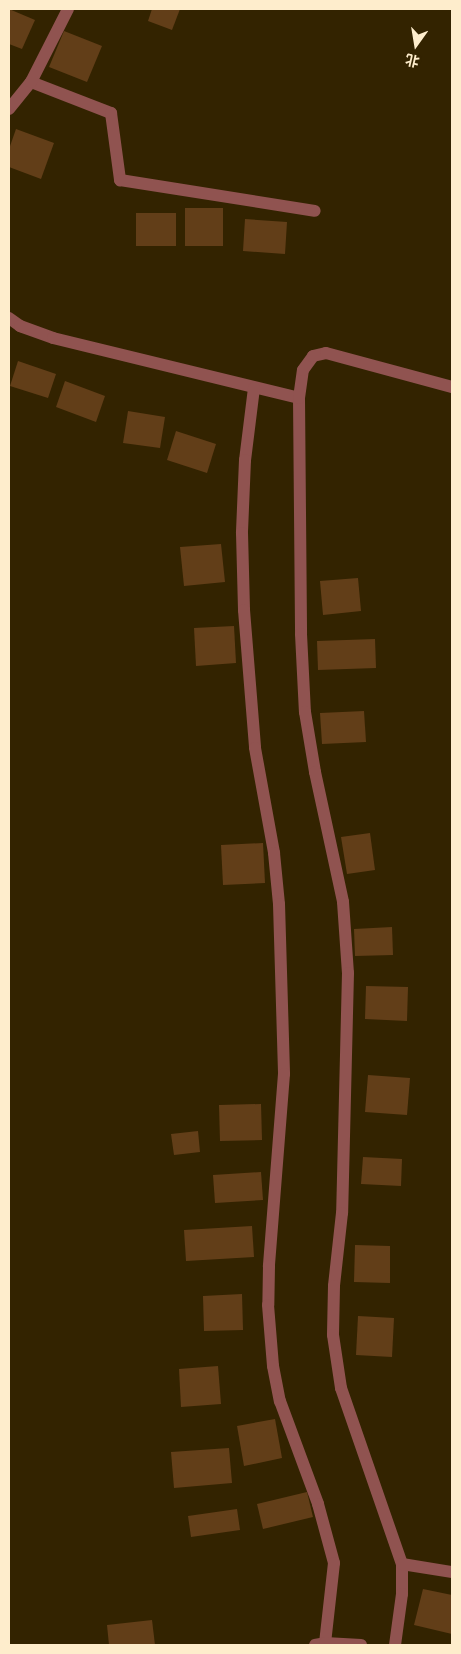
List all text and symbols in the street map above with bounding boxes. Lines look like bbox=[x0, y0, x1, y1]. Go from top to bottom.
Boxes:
north arrow bbox=[391, 20, 441, 70]
text: 北 bbox=[404, 50, 421, 70]

